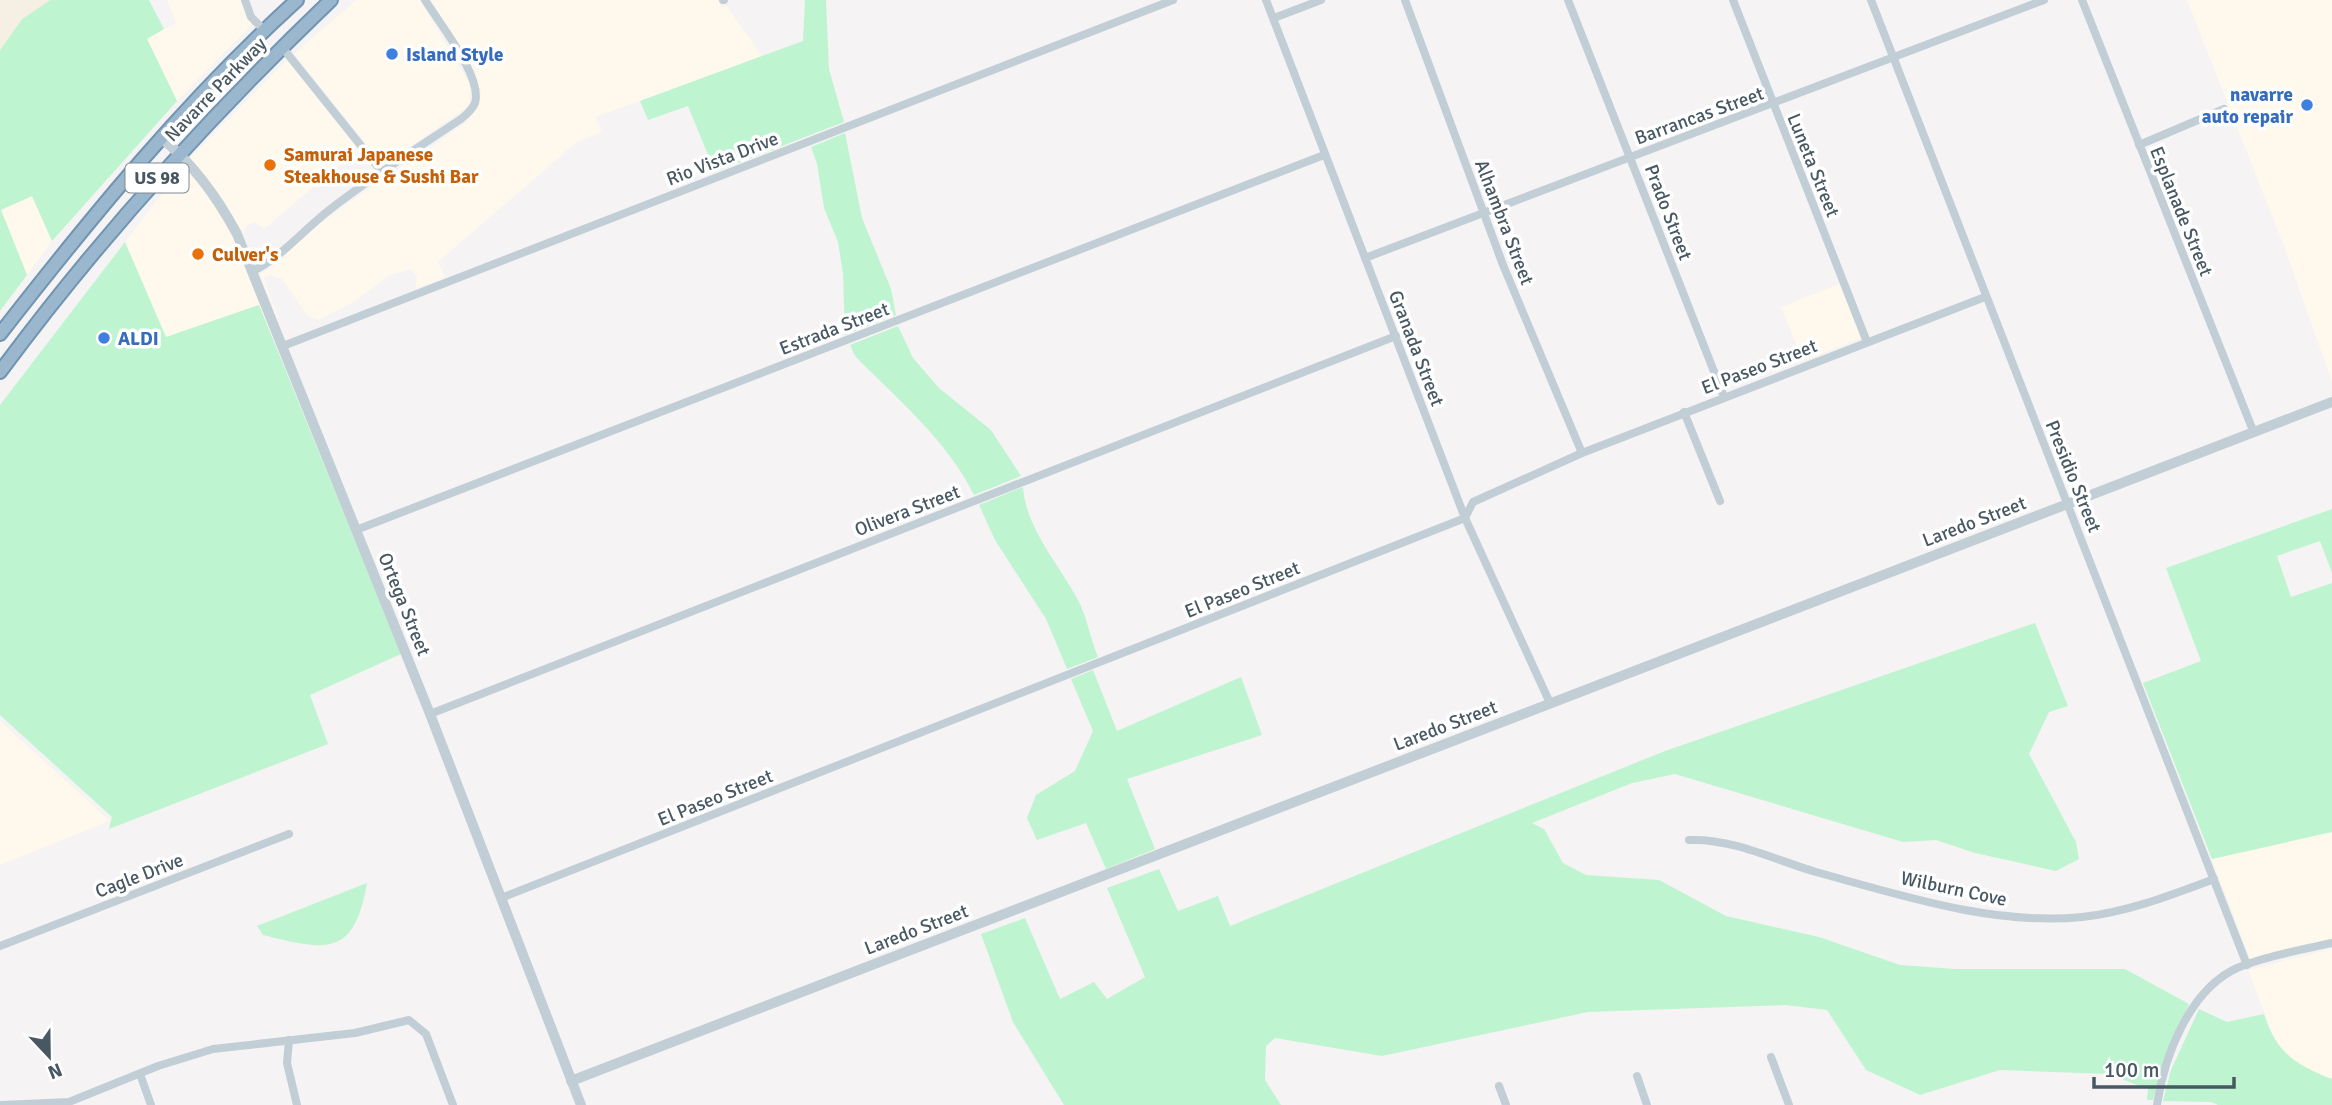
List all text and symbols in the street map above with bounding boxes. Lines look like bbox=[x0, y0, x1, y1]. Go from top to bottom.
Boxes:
street label: Navarre Parkway bbox=[160, 32, 272, 147]
place label: Island Style bbox=[406, 43, 504, 67]
marker: Island Style bbox=[384, 46, 400, 62]
street label: Barrancas Street bbox=[1632, 81, 1767, 150]
place label: navarre auto repair bbox=[2202, 83, 2293, 129]
marker: navarre auto repair bbox=[2299, 97, 2315, 113]
street label: Luneta Street bbox=[1781, 110, 1845, 221]
street label: Rio Vista Drive bbox=[663, 127, 782, 191]
place label: Samurai Japanese Steakhouse & Sushi Bar bbox=[284, 143, 479, 189]
street label: Esplanade Street bbox=[2144, 143, 2218, 280]
street label: Alhambra Street bbox=[1469, 156, 1539, 289]
marker: Samurai Japanese Steakhouse & Sushi Bar bbox=[262, 157, 278, 173]
street label: Prado Street bbox=[1639, 161, 1697, 264]
road number: US 98 bbox=[125, 163, 188, 192]
place label: Culver's bbox=[212, 243, 278, 267]
marker: Culver's bbox=[190, 246, 206, 262]
street label: Granada Street bbox=[1383, 287, 1449, 410]
street label: Estrada Street bbox=[776, 297, 893, 361]
place label: ALDI bbox=[118, 327, 159, 351]
marker: ALDI bbox=[96, 330, 112, 346]
street label: El Paseo Street bbox=[1698, 334, 1821, 400]
street label: Presidio Street bbox=[2040, 417, 2107, 536]
street label: Olivera Street bbox=[851, 480, 964, 542]
street label: Laredo Street bbox=[1919, 491, 2030, 553]
street label: Ortega Street bbox=[372, 549, 436, 660]
street label: El Paseo Street bbox=[1181, 556, 1304, 624]
street label: Laredo Street bbox=[1390, 695, 1501, 757]
street label: El Paseo Street bbox=[654, 764, 777, 832]
street label: Cagle Drive bbox=[92, 848, 187, 904]
street label: Wilburn Cove bbox=[1899, 866, 2009, 912]
street label: Laredo Street bbox=[861, 899, 972, 961]
north arrow bbox=[14, 1021, 84, 1091]
scale bar bbox=[2094, 1046, 2234, 1090]
text: N bbox=[44, 1057, 66, 1084]
text: 100 m bbox=[2104, 1057, 2159, 1083]

